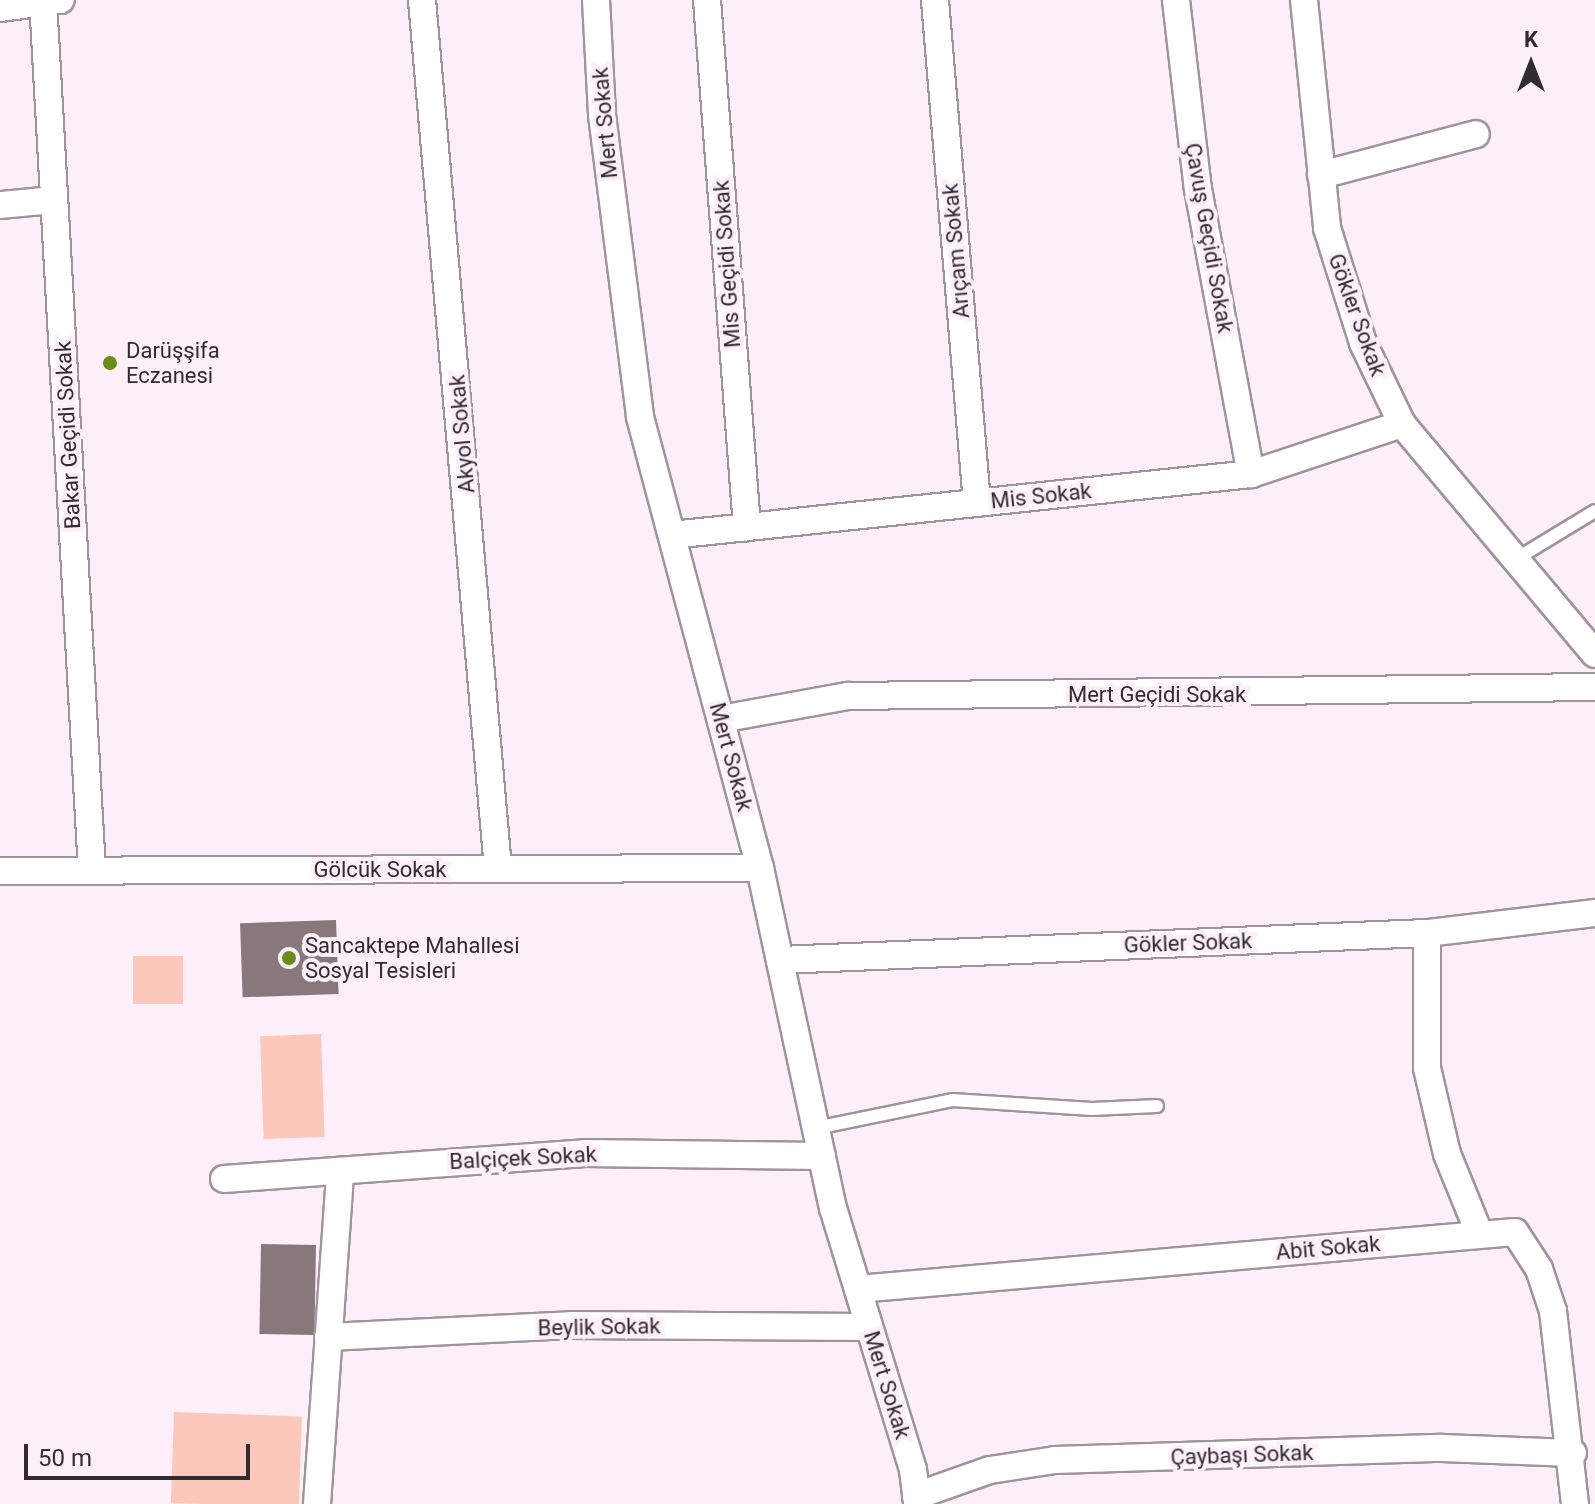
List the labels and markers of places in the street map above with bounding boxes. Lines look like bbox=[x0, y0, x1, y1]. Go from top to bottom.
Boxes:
place label: Darüşşifa Eczanesi bbox=[126, 337, 220, 388]
marker: Darüşşifa Eczanesi bbox=[101, 354, 119, 372]
place label: Sancaktepe Mahallesi Sosyal Tesisleri bbox=[305, 932, 519, 984]
marker: Sancaktepe Mahallesi Sosyal Tesisleri bbox=[280, 949, 298, 967]

